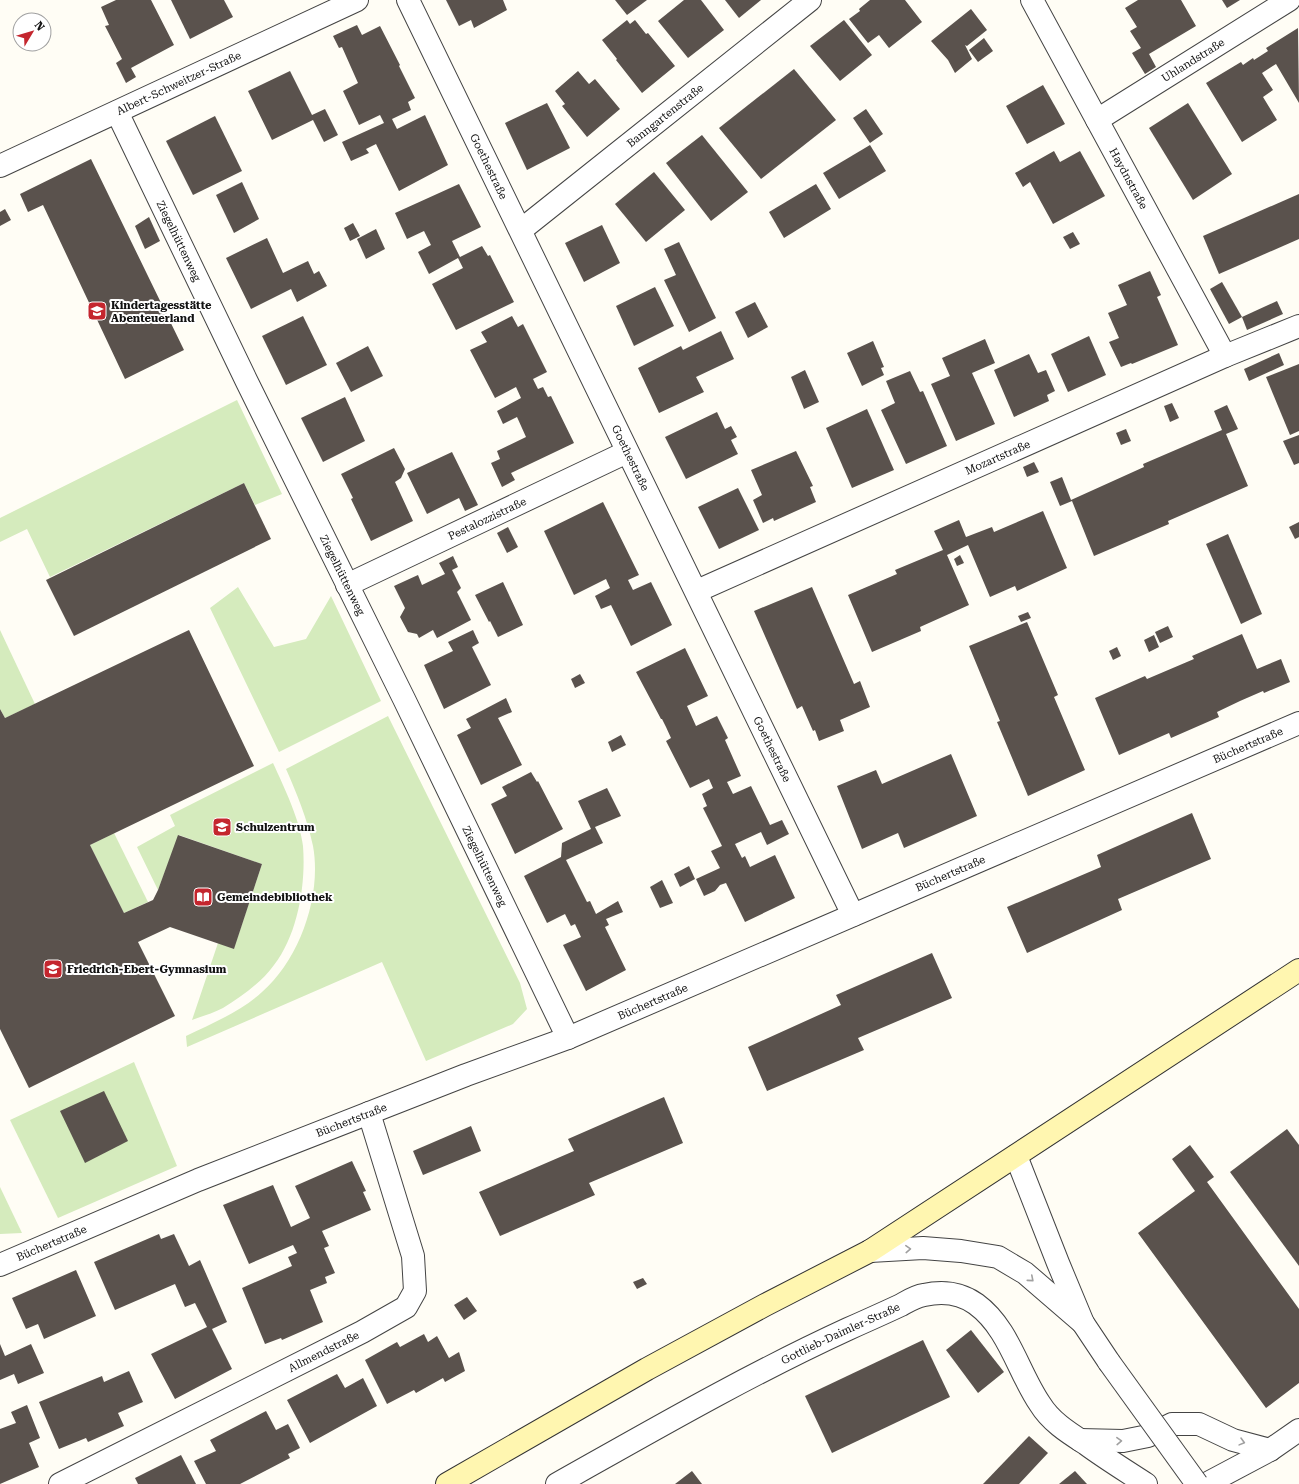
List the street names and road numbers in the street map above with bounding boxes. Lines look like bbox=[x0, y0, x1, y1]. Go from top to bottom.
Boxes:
street label: Uhlandstraße bbox=[1159, 36, 1227, 85]
street label: Albert-Schweitzer-Straße bbox=[114, 48, 243, 117]
street label: Banngartenstraße bbox=[624, 81, 706, 150]
street label: Goethestraße bbox=[467, 131, 510, 201]
street label: Haydnstraße bbox=[1107, 146, 1151, 211]
street label: Ziegelhüttenweg bbox=[154, 198, 204, 284]
street label: Goethestraße bbox=[609, 423, 652, 493]
street label: Mozartstraße bbox=[963, 437, 1032, 477]
street label: Pestalozzistraße bbox=[446, 494, 528, 543]
street label: Ziegelhüttenweg bbox=[317, 533, 368, 618]
street label: Goethestraße bbox=[751, 714, 794, 784]
street label: Büchertstraße bbox=[1211, 724, 1285, 766]
street label: Ziegelhüttenweg bbox=[460, 824, 510, 909]
street label: Büchertstraße bbox=[913, 853, 987, 894]
street label: Büchertstraße bbox=[616, 981, 690, 1022]
street label: Büchertstraße bbox=[314, 1100, 388, 1140]
street label: Büchertstraße bbox=[14, 1222, 88, 1264]
street label: Gottlieb-Daimler-Straße bbox=[779, 1300, 902, 1367]
street label: Allmendstraße bbox=[286, 1328, 361, 1375]

